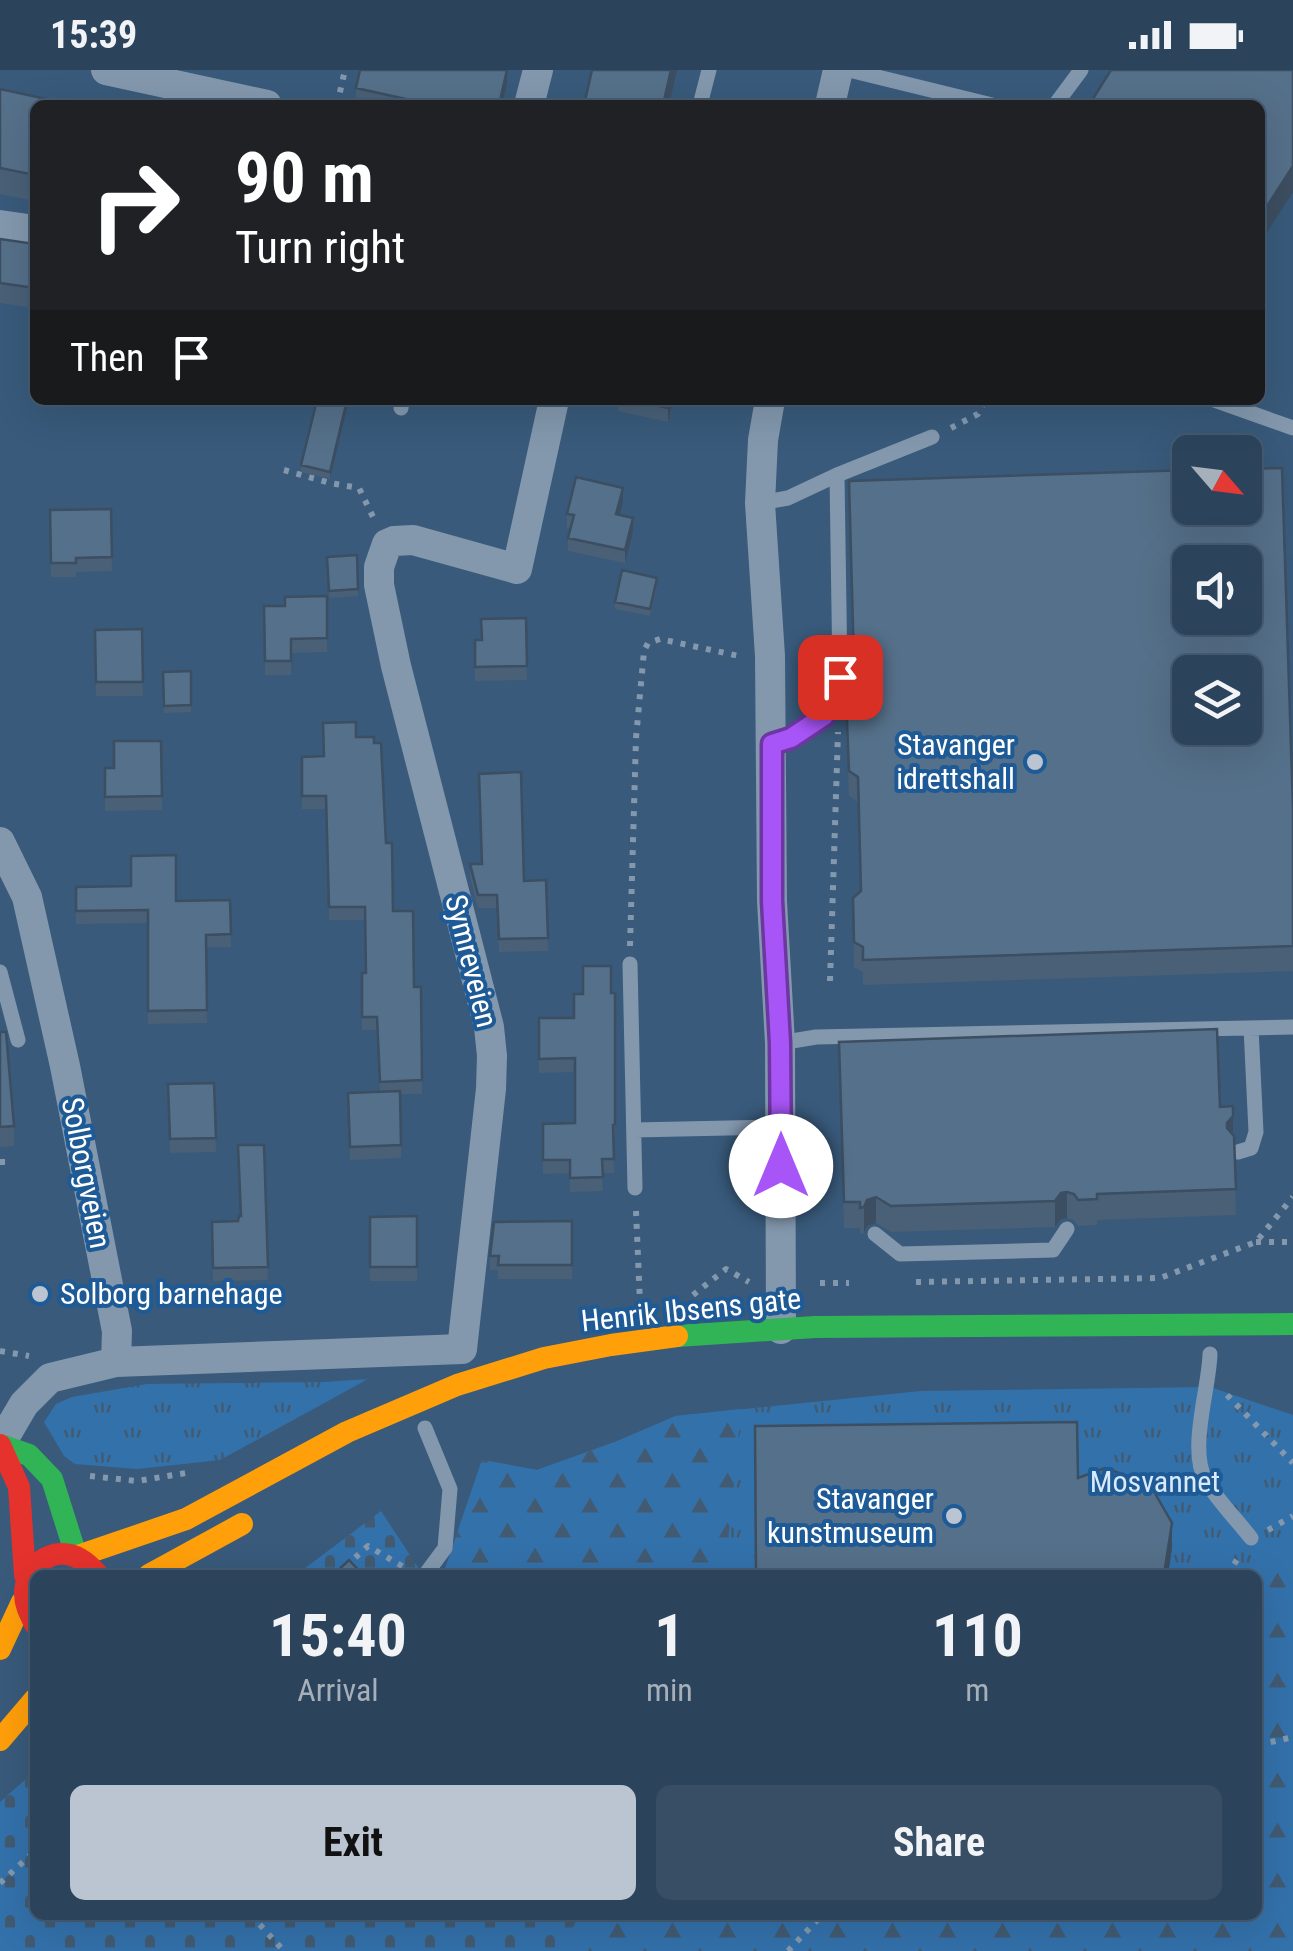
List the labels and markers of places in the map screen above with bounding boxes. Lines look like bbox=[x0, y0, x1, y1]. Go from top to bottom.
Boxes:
pin bbox=[798, 635, 883, 720]
place label: Stavanger idrettshall bbox=[896, 727, 1015, 796]
marker: Stavanger idrettshall bbox=[1024, 751, 1046, 773]
place label: Solborg barnehage bbox=[60, 1276, 283, 1311]
marker: Solborg barnehage bbox=[29, 1283, 51, 1305]
place label: Stavanger kunstmuseum bbox=[767, 1481, 934, 1550]
marker: Stavanger kunstmuseum bbox=[943, 1505, 965, 1527]

